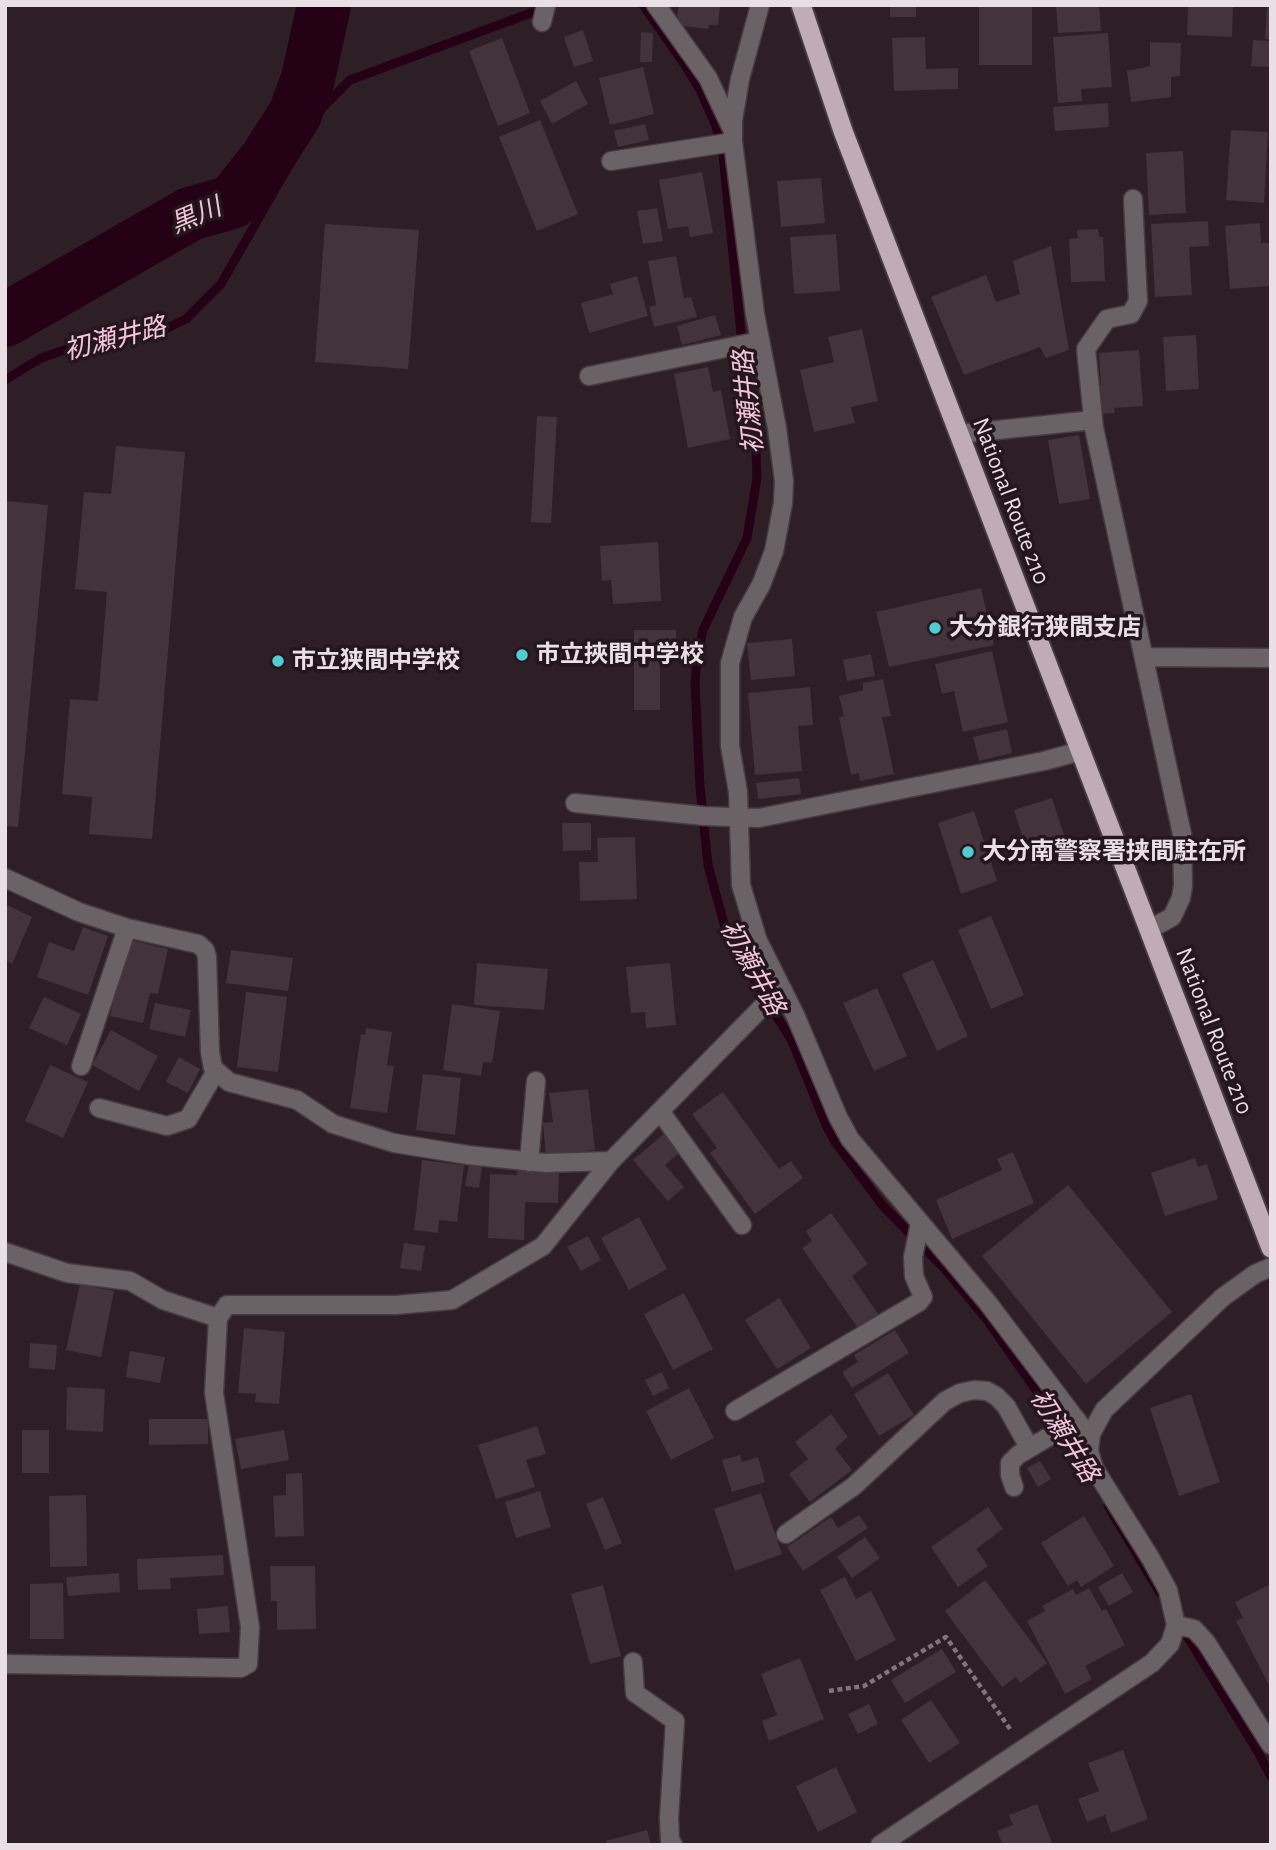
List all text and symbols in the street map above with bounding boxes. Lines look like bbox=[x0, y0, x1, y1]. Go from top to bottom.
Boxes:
water label: 黒川 bbox=[166, 191, 226, 241]
water label: 初瀬井路 bbox=[61, 311, 169, 367]
water label: 初瀬井路 bbox=[728, 349, 770, 455]
street label: National Route 210 bbox=[966, 414, 1056, 588]
place label: 大分銀行狭間支店 bbox=[949, 614, 1141, 642]
marker: 大分銀行狭間支店 bbox=[927, 620, 943, 636]
place label: 市立挾間中学校 bbox=[536, 641, 704, 669]
place label: 市立狭間中学校 bbox=[292, 647, 460, 675]
marker: 市立挾間中学校 bbox=[514, 647, 530, 663]
marker: 市立狭間中学校 bbox=[270, 653, 286, 669]
place label: 大分南警察署挟間駐在所 bbox=[982, 838, 1246, 866]
marker: 大分南警察署挟間駐在所 bbox=[960, 844, 976, 860]
water label: 初瀬井路 bbox=[713, 915, 791, 1021]
street label: National Route 210 bbox=[1169, 944, 1259, 1118]
water label: 初瀬井路 bbox=[1023, 1384, 1105, 1488]

